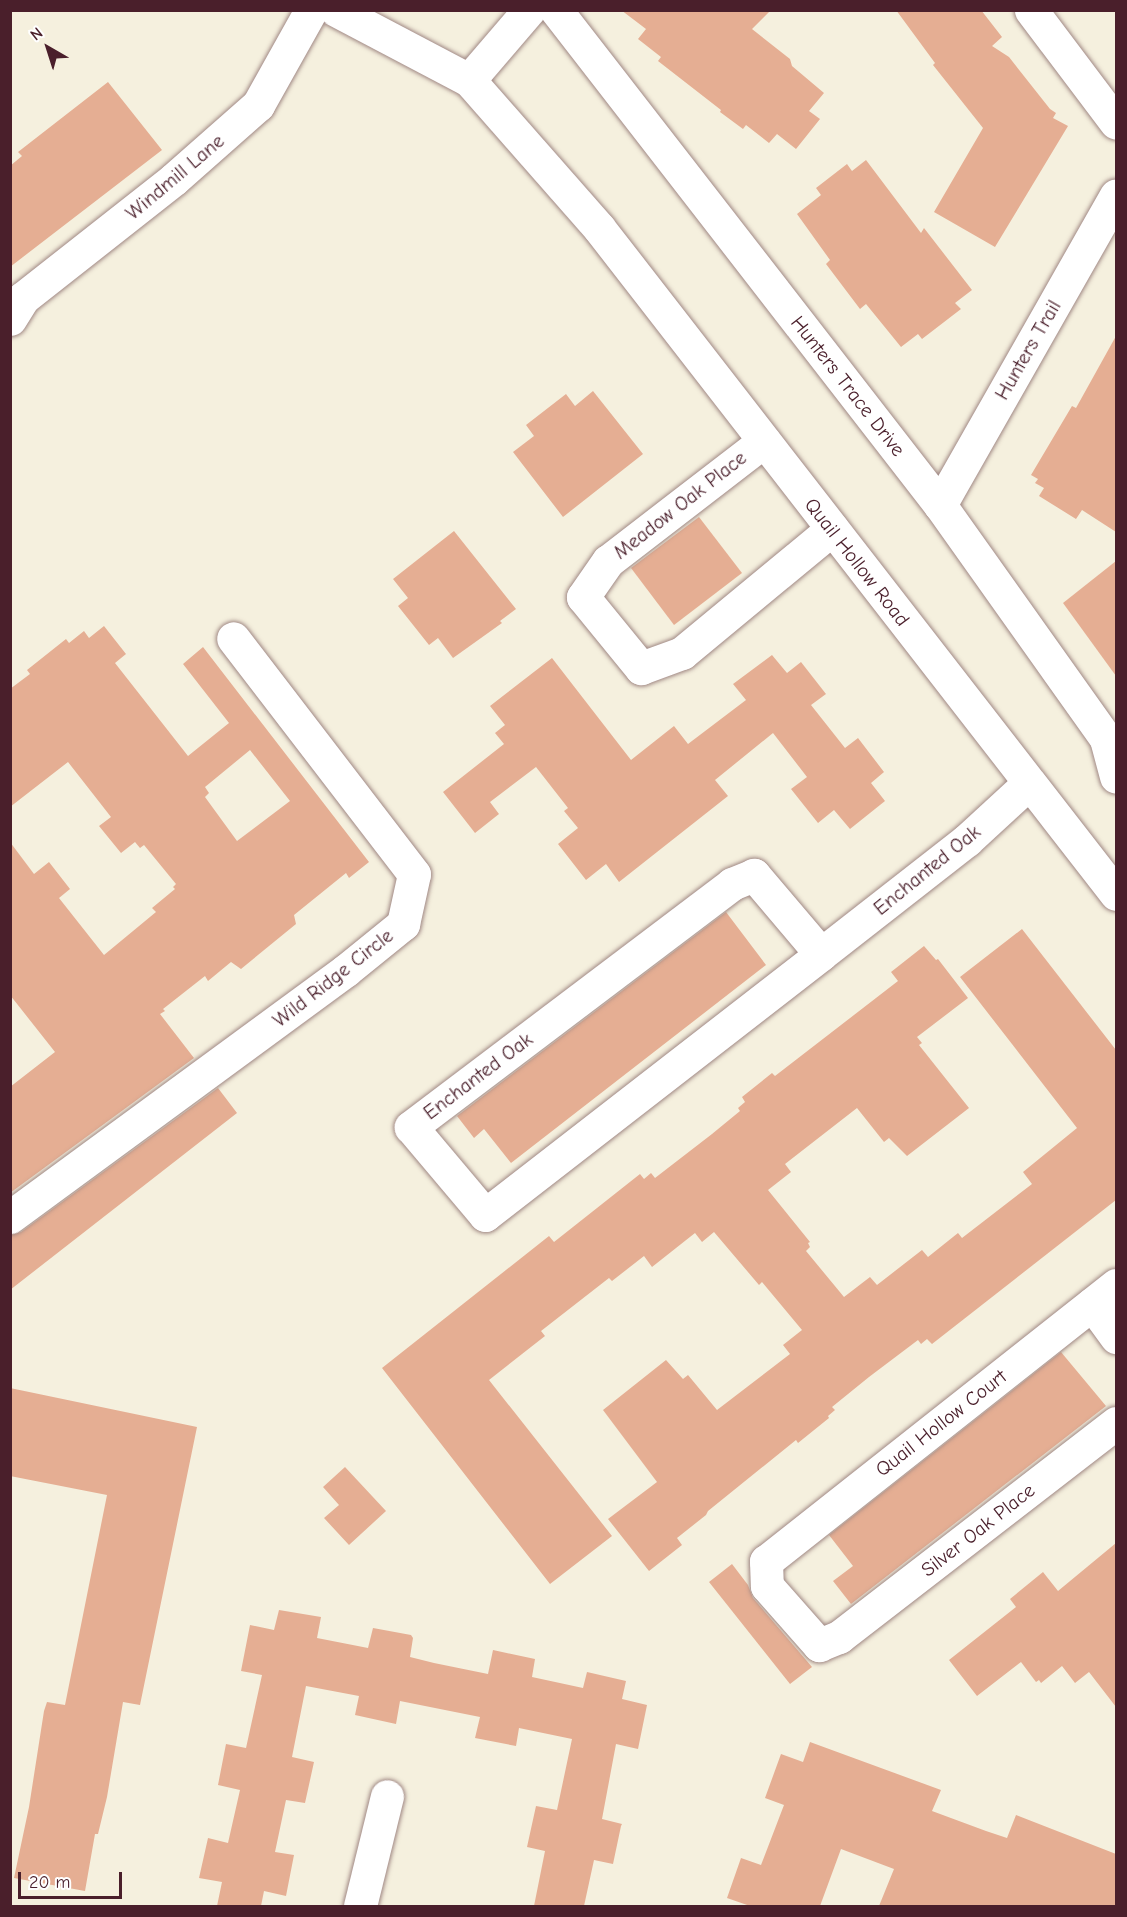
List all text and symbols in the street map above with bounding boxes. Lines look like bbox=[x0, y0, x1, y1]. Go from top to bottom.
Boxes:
north arrow bbox=[18, 18, 78, 78]
text: N bbox=[27, 24, 46, 44]
street label: Windmill Lane bbox=[121, 129, 229, 225]
street label: Hunters Trail bbox=[990, 296, 1066, 404]
street label: Hunters Trace Drive bbox=[786, 311, 910, 461]
street label: Meadow Oak Place bbox=[609, 446, 751, 564]
street label: Quail Hollow Road bbox=[799, 493, 915, 631]
street label: Enchanted Oak bbox=[869, 820, 985, 920]
street label: Wild Ridge Circle bbox=[268, 924, 398, 1032]
street label: Enchanted Oak bbox=[419, 1027, 537, 1125]
street label: Quail Hollow Court bbox=[871, 1364, 1011, 1482]
street label: Silver Oak Place bbox=[916, 1478, 1040, 1582]
scale bar bbox=[21, 1860, 124, 1898]
text: 20 m bbox=[29, 1872, 70, 1893]

